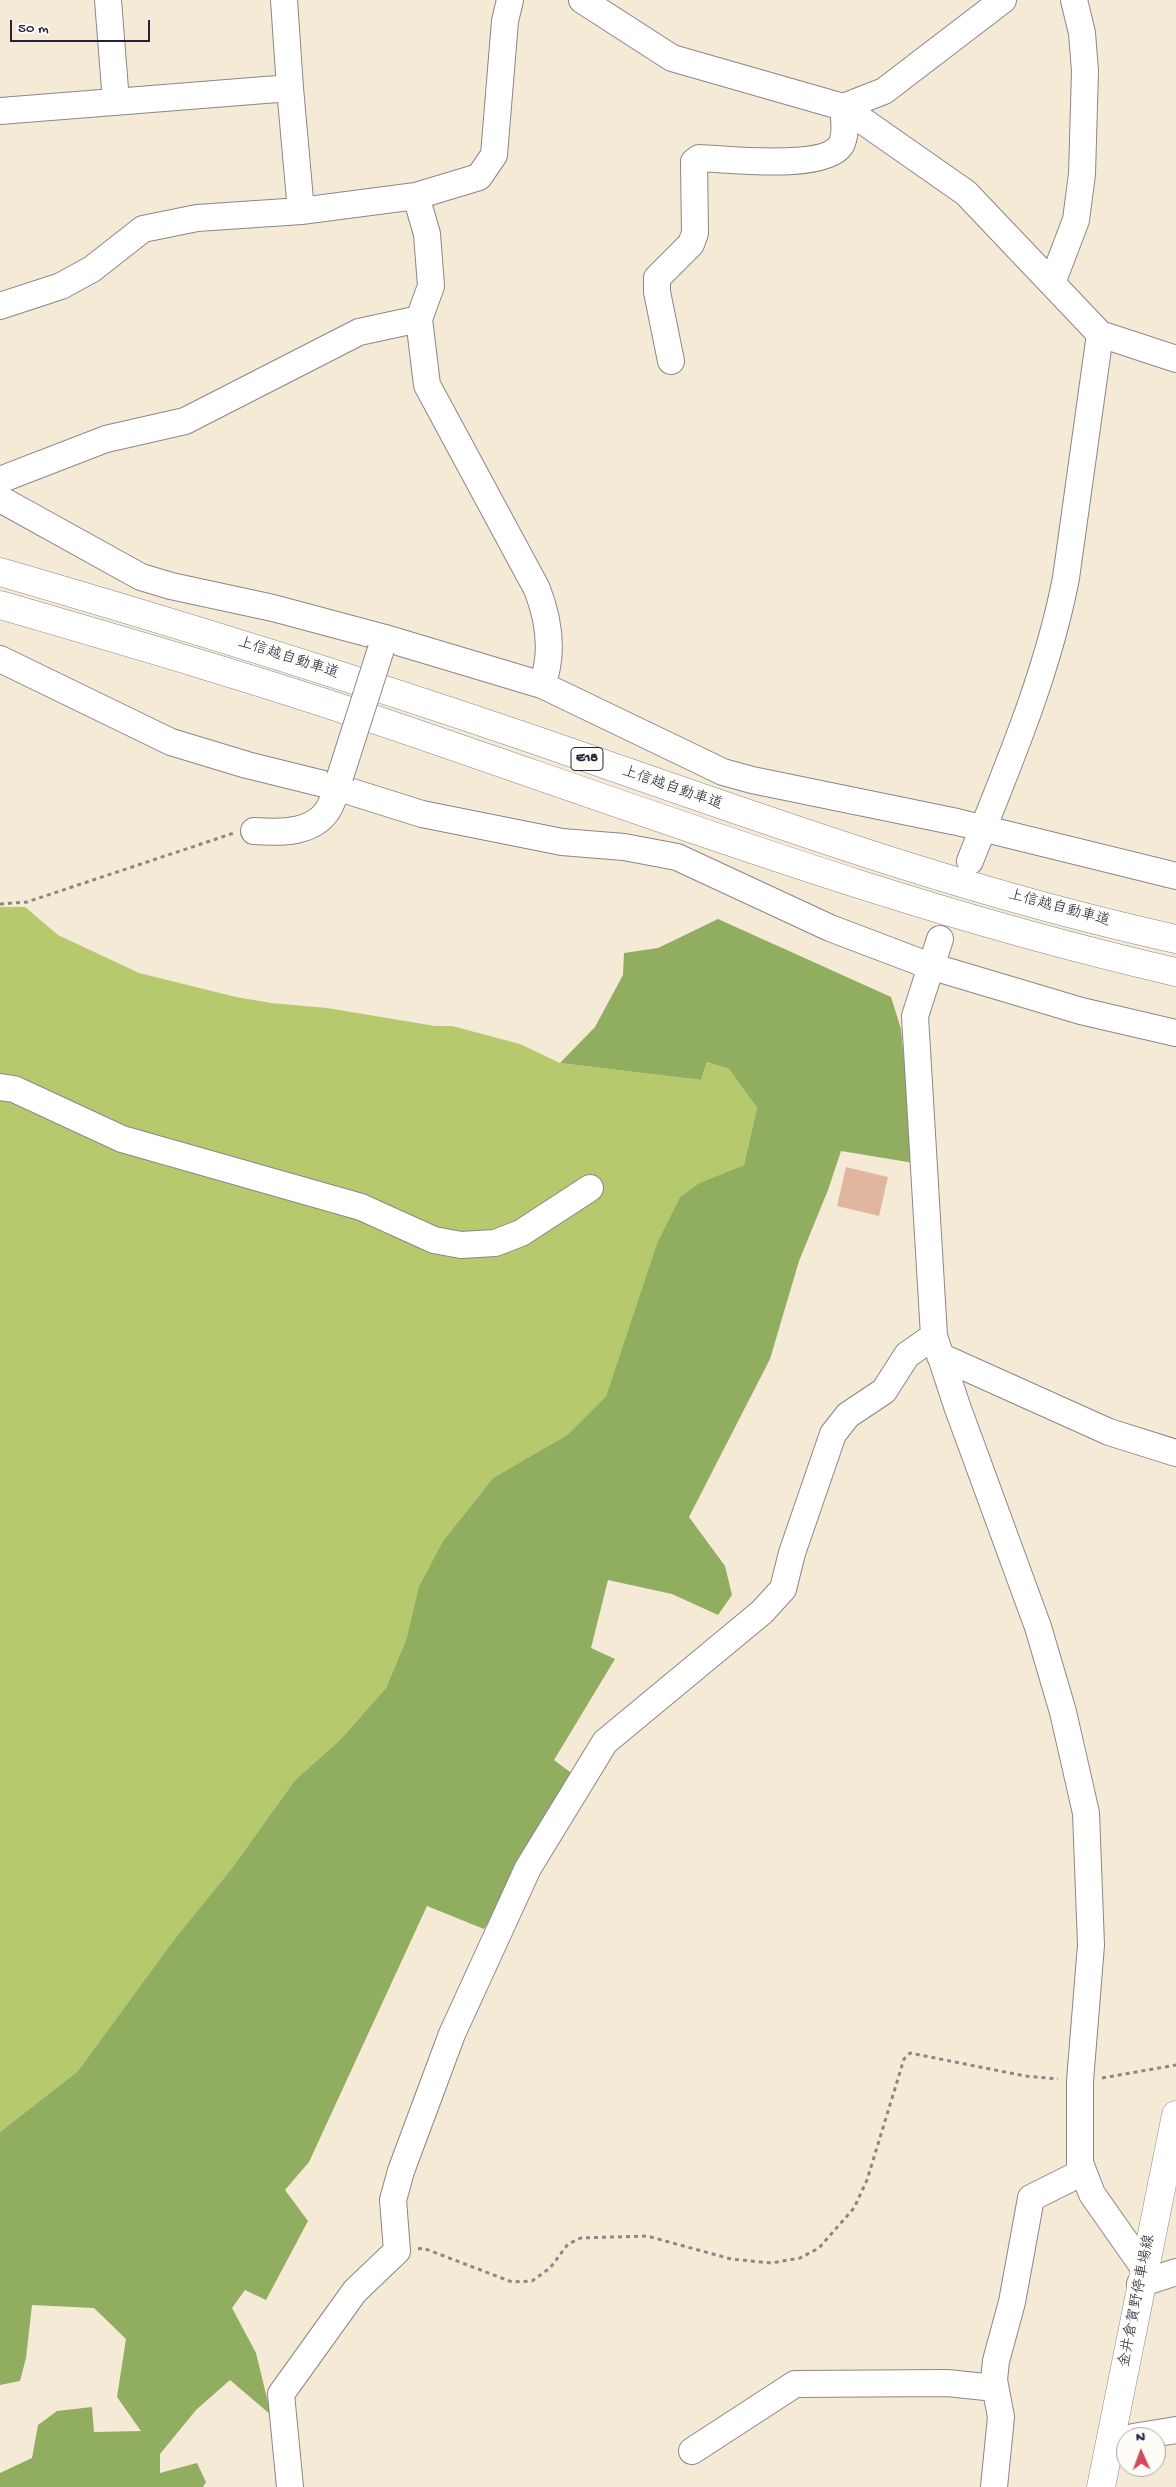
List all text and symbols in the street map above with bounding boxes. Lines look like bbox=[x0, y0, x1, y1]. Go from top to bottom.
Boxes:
scale bar bbox=[12, 10, 152, 42]
text: 50 m bbox=[18, 20, 49, 38]
street label: 上信越自動車道 bbox=[235, 634, 341, 684]
road number: E18 bbox=[571, 748, 603, 771]
street label: 上信越自動車道 bbox=[619, 763, 725, 815]
street label: 上信越自動車道 bbox=[1006, 887, 1112, 931]
street label: 金井倉賀野停車場線 bbox=[1116, 2233, 1160, 2369]
north arrow bbox=[1116, 2427, 1166, 2477]
text: N bbox=[1136, 2429, 1145, 2446]

